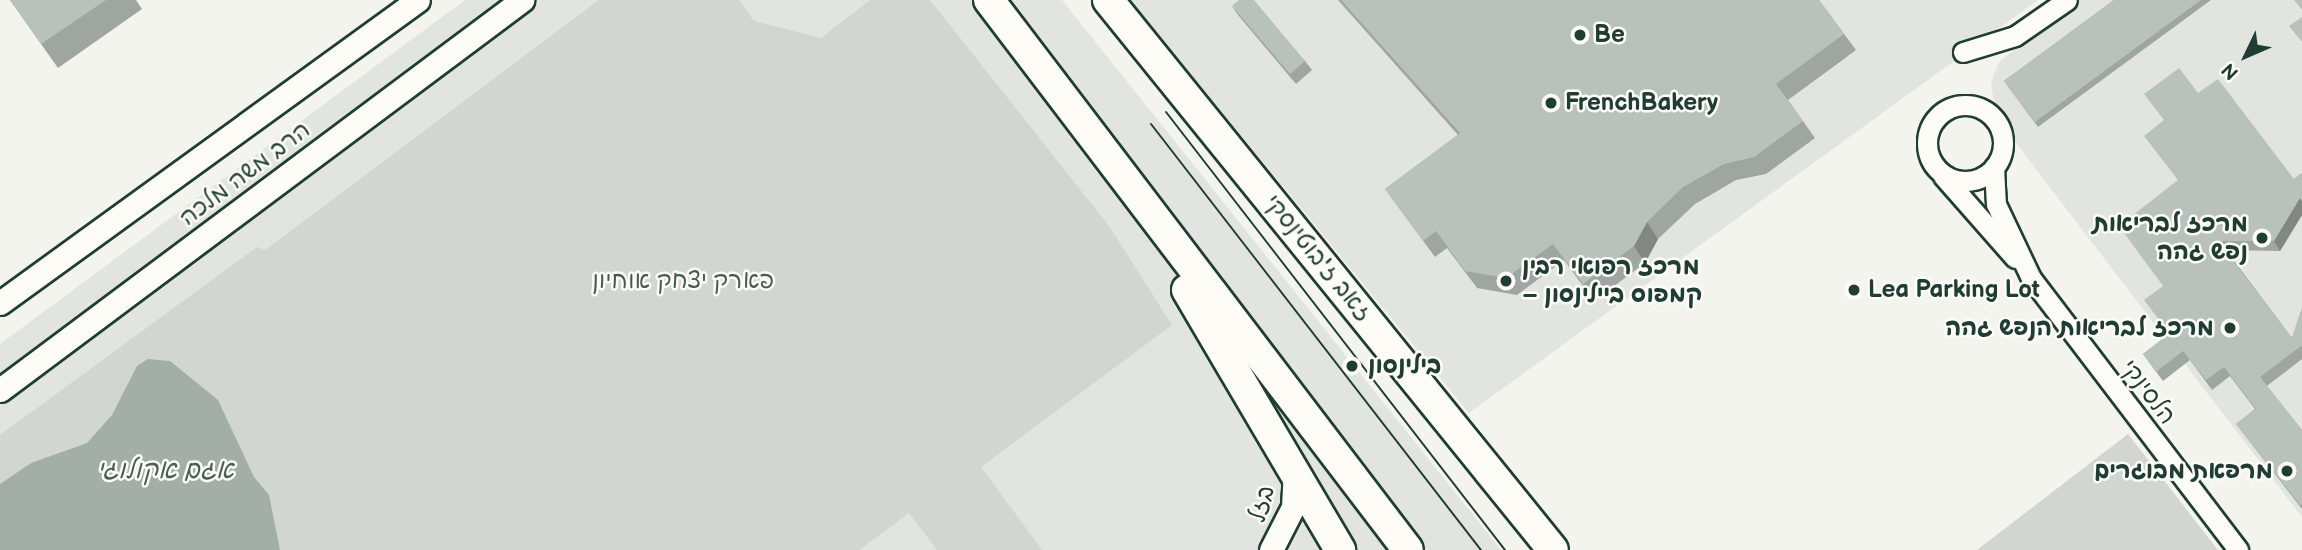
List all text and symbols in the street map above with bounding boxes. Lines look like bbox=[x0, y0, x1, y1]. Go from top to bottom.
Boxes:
place label: Be bbox=[1594, 21, 1625, 49]
north arrow bbox=[2211, 21, 2281, 91]
marker: Be bbox=[1572, 27, 1588, 43]
text: N bbox=[2217, 58, 2244, 84]
place label: FrenchBakery bbox=[1565, 89, 1718, 117]
marker: FrenchBakery bbox=[1543, 95, 1559, 111]
street label: הרב משה מלכה bbox=[174, 116, 316, 232]
street label: זאב ז'בוטינסקי bbox=[1258, 189, 1378, 327]
place label: מרכז לבריאות נפש גהה bbox=[2093, 210, 2248, 266]
marker: מרכז לבריאות נפש גהה bbox=[2254, 230, 2270, 246]
place label: מרכז רפואי רבין – קמפוס ביילינסון bbox=[1522, 253, 1702, 309]
park label: פארק יצחק אוחיון bbox=[592, 267, 774, 295]
marker: מרכז רפואי רבין – קמפוס ביילינסון bbox=[1496, 271, 1516, 291]
place label: Lea Parking Lot bbox=[1868, 276, 2040, 304]
marker: Lea Parking Lot bbox=[1846, 282, 1862, 298]
place label: מרכז לבריאות הנפש גהה bbox=[1946, 314, 2214, 342]
marker: מרכז לבריאות הנפש גהה bbox=[2220, 318, 2240, 338]
place label: בילינסון bbox=[1368, 352, 1441, 380]
street label: הלסינקי bbox=[2114, 354, 2182, 430]
marker: בילינסון bbox=[1342, 356, 1362, 376]
water label: אגם אקולוגי bbox=[97, 455, 233, 487]
place label: מרפאת מבוגרים bbox=[2094, 457, 2273, 485]
marker: מרפאת מבוגרים bbox=[2279, 463, 2295, 479]
street label: בזל bbox=[1243, 482, 1281, 526]

